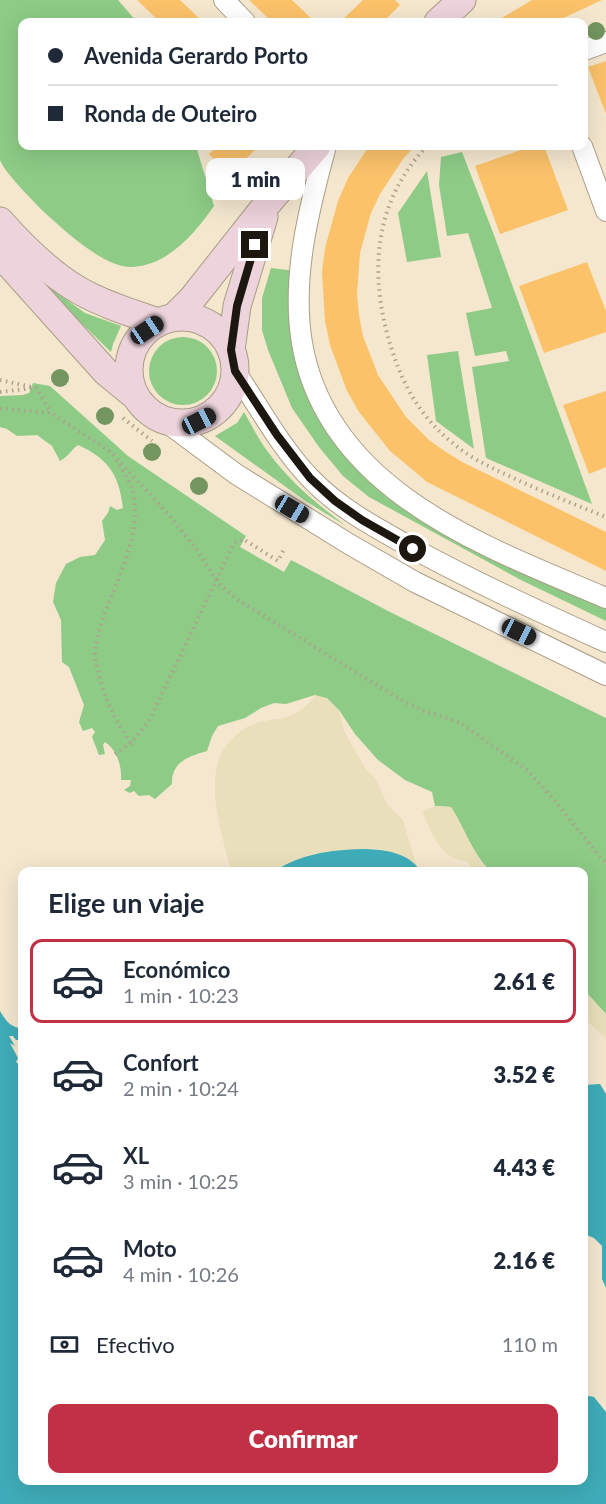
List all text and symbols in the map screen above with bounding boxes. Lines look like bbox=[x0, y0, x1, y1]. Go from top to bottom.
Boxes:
text: Avenida Gerardo Porto bbox=[84, 42, 308, 69]
text: Ronda de Outeiro bbox=[84, 100, 257, 127]
callout: 1 min bbox=[206, 158, 304, 200]
text: 1 min bbox=[231, 167, 280, 191]
route end bbox=[241, 231, 268, 258]
car bbox=[127, 312, 167, 348]
car bbox=[179, 405, 219, 437]
car bbox=[272, 492, 312, 526]
route start bbox=[399, 535, 426, 562]
car bbox=[499, 616, 539, 648]
text: Elige un viaje bbox=[48, 886, 205, 919]
icon: car bbox=[51, 954, 105, 1008]
text: Económico bbox=[123, 956, 230, 983]
text: 2.61 € bbox=[494, 968, 555, 995]
text: 1 min · 10:23 bbox=[123, 983, 239, 1007]
icon: car bbox=[51, 1047, 105, 1101]
text: Confort bbox=[123, 1049, 199, 1076]
text: 3.52 € bbox=[494, 1061, 555, 1088]
text: 2 min · 10:24 bbox=[123, 1076, 239, 1100]
icon: car bbox=[51, 1140, 105, 1194]
text: XL bbox=[123, 1142, 149, 1169]
text: 4.43 € bbox=[494, 1154, 555, 1181]
text: 3 min · 10:25 bbox=[123, 1169, 239, 1193]
icon: car bbox=[51, 1233, 105, 1287]
text: Moto bbox=[123, 1235, 177, 1262]
text: 2.16 € bbox=[494, 1247, 555, 1274]
text: 4 min · 10:26 bbox=[123, 1262, 239, 1286]
icon: cash bbox=[48, 1328, 81, 1361]
text: Efectivo bbox=[96, 1331, 175, 1358]
text: 110 m bbox=[502, 1332, 558, 1356]
button: Confirmar bbox=[48, 1404, 558, 1473]

